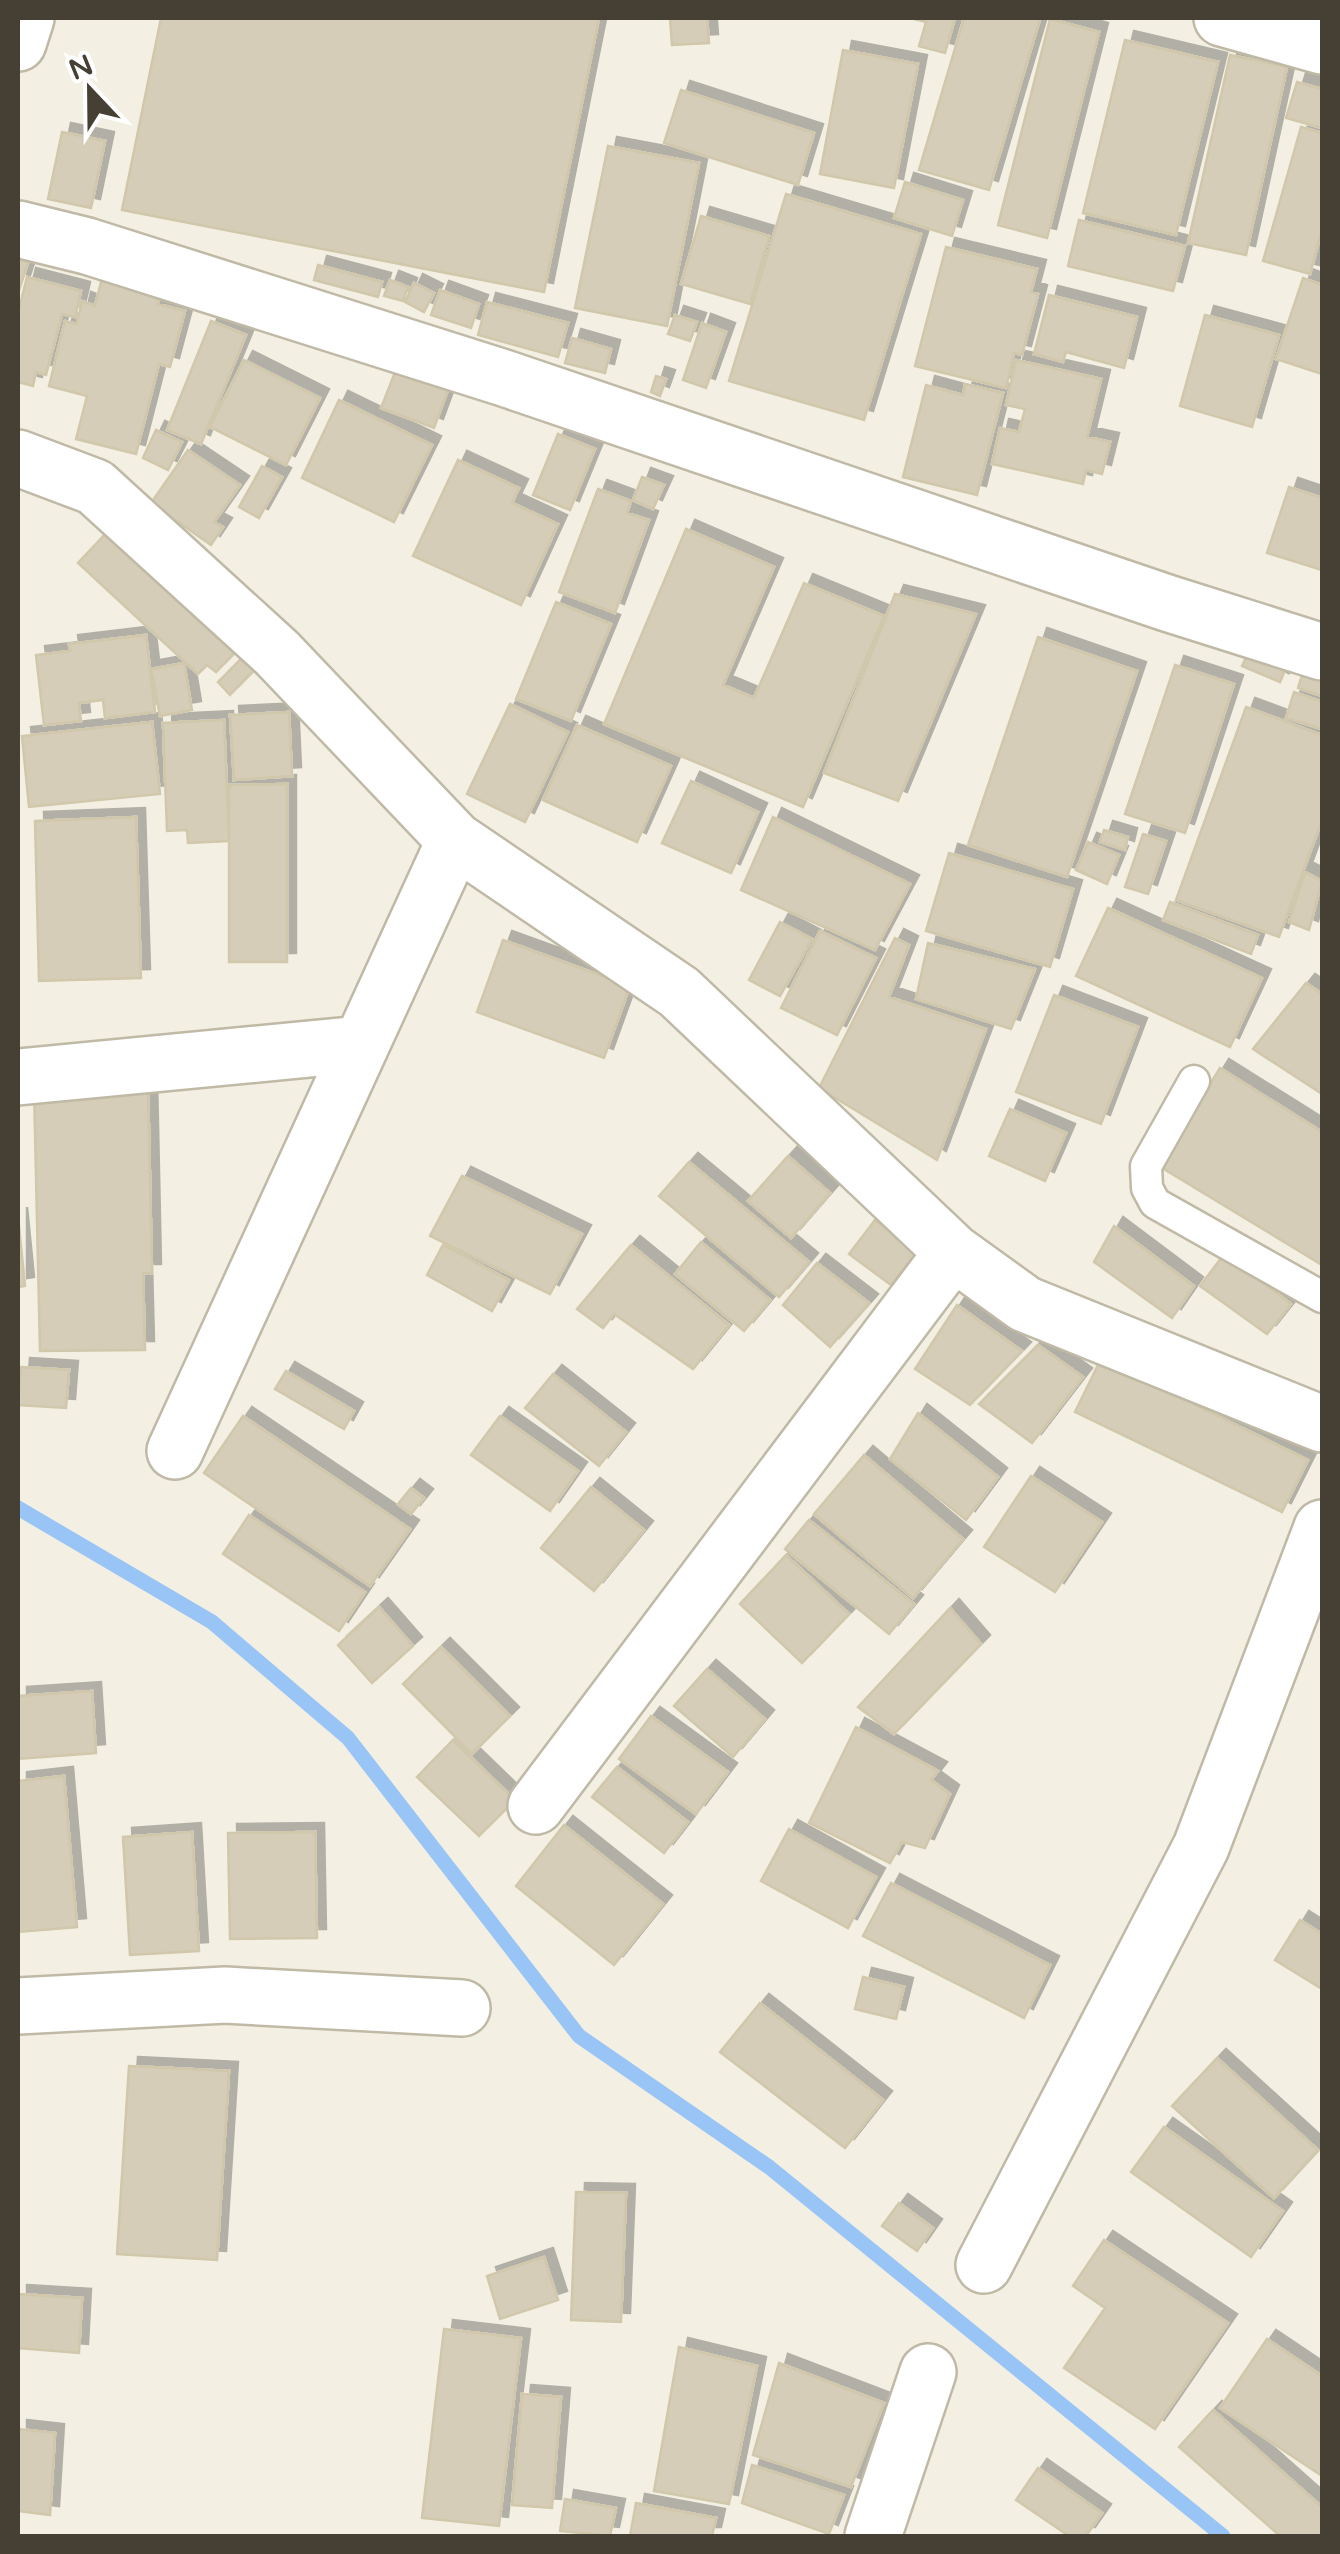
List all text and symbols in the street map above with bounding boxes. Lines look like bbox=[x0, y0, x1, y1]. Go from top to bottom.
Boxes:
north arrow bbox=[40, 40, 140, 140]
text: N bbox=[64, 48, 98, 88]

